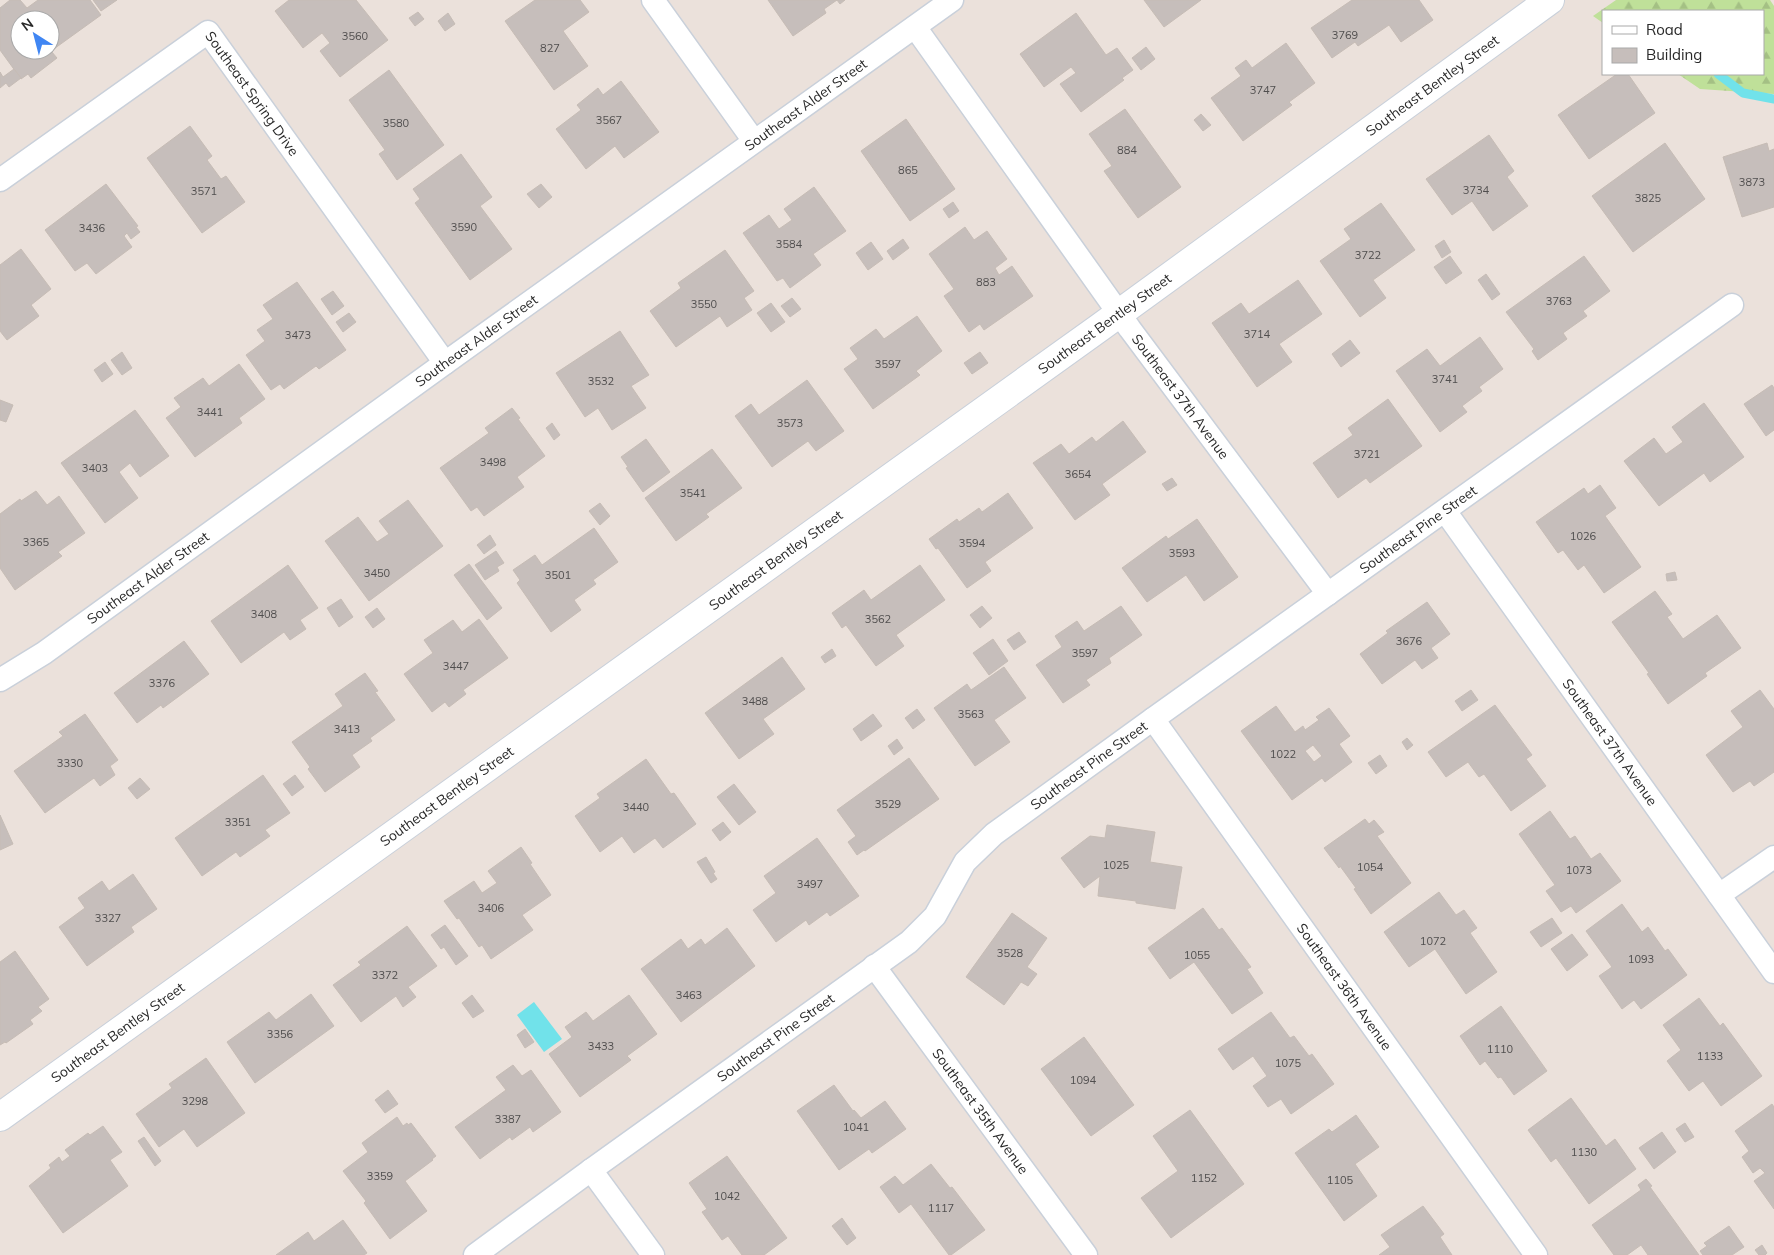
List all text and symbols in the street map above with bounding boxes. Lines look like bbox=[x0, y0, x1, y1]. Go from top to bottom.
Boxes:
north arrow bbox=[10, 10, 60, 60]
legend bbox=[1602, 10, 1764, 75]
text: N bbox=[18, 14, 37, 35]
text: Road bbox=[1646, 20, 1683, 39]
street label: Southeast Spring Drive bbox=[201, 28, 303, 159]
house number: 3769 bbox=[1332, 28, 1358, 42]
house number: 3560 bbox=[342, 29, 369, 43]
street label: Southeast Bentley Street bbox=[1362, 31, 1503, 140]
house number: 827 bbox=[540, 41, 560, 55]
text: Building bbox=[1646, 45, 1702, 64]
street label: Southeast Alder Street bbox=[741, 55, 871, 155]
house number: 3747 bbox=[1250, 83, 1276, 97]
house number: 3567 bbox=[596, 113, 622, 127]
house number: 3580 bbox=[383, 116, 410, 130]
house number: 884 bbox=[1117, 143, 1137, 157]
house number: 865 bbox=[898, 163, 918, 177]
house number: 3873 bbox=[1739, 175, 1765, 189]
house number: 3734 bbox=[1463, 183, 1490, 197]
house number: 3571 bbox=[191, 184, 217, 198]
house number: 3825 bbox=[1635, 191, 1662, 205]
house number: 3590 bbox=[451, 220, 478, 234]
house number: 3436 bbox=[79, 221, 106, 235]
house number: 3584 bbox=[776, 237, 803, 251]
house number: 3722 bbox=[1355, 248, 1382, 262]
street label: Southeast Bentley Street bbox=[1034, 269, 1175, 378]
house number: 883 bbox=[976, 275, 996, 289]
street label: Southeast Alder Street bbox=[412, 291, 541, 391]
house number: 3763 bbox=[1546, 294, 1572, 308]
house number: 3550 bbox=[691, 297, 718, 311]
house number: 3714 bbox=[1244, 327, 1271, 341]
house number: 3473 bbox=[285, 328, 311, 342]
street label: Southeast 37th Avenue bbox=[1128, 330, 1233, 463]
house number: 3597 bbox=[875, 357, 901, 371]
house number: 3741 bbox=[1432, 372, 1458, 386]
house number: 3532 bbox=[588, 374, 615, 388]
house number: 3441 bbox=[197, 405, 223, 419]
house number: 3573 bbox=[777, 416, 803, 430]
house number: 3721 bbox=[1354, 447, 1380, 461]
house number: 3498 bbox=[480, 455, 507, 469]
house number: 3403 bbox=[82, 461, 108, 475]
house number: 3654 bbox=[1065, 467, 1092, 481]
street label: Southeast Pine Street bbox=[1356, 481, 1480, 578]
house number: 3541 bbox=[680, 486, 706, 500]
street label: Southeast Bentley Street bbox=[705, 506, 846, 614]
street label: Southeast Alder Street bbox=[83, 527, 213, 628]
house number: 1026 bbox=[1570, 529, 1597, 543]
house number: 3365 bbox=[23, 535, 50, 549]
house number: 3594 bbox=[959, 536, 986, 550]
house number: 3593 bbox=[1169, 546, 1195, 560]
house number: 3450 bbox=[364, 566, 391, 580]
house number: 3501 bbox=[545, 568, 571, 582]
house number: 3408 bbox=[251, 607, 278, 621]
house number: 3562 bbox=[865, 612, 892, 626]
house number: 3676 bbox=[1396, 634, 1423, 648]
house number: 3597 bbox=[1072, 646, 1098, 660]
house number: 3447 bbox=[443, 659, 469, 673]
street label: Southeast 37th Avenue bbox=[1559, 675, 1661, 809]
house number: 3376 bbox=[149, 676, 176, 690]
house number: 3488 bbox=[742, 694, 769, 708]
house number: 3563 bbox=[958, 707, 984, 721]
street label: Southeast Pine Street bbox=[1027, 717, 1151, 814]
house number: 3413 bbox=[334, 722, 360, 736]
street label: Southeast Bentley Street bbox=[376, 742, 517, 850]
house number: 1022 bbox=[1270, 747, 1297, 761]
house number: 3330 bbox=[57, 756, 84, 770]
house number: 3529 bbox=[875, 797, 901, 811]
house number: 3440 bbox=[623, 800, 650, 814]
house number: 3351 bbox=[225, 815, 251, 829]
house number: 1025 bbox=[1103, 858, 1130, 872]
house number: 1054 bbox=[1357, 860, 1384, 874]
house number: 1073 bbox=[1566, 863, 1592, 877]
house number: 3497 bbox=[797, 877, 823, 891]
house number: 3406 bbox=[478, 901, 505, 915]
house number: 3327 bbox=[95, 911, 121, 925]
street label: Southeast 36th Avenue bbox=[1293, 920, 1396, 1054]
house number: 1072 bbox=[1420, 934, 1447, 948]
house number: 3528 bbox=[997, 946, 1024, 960]
house number: 1055 bbox=[1184, 948, 1211, 962]
house number: 1093 bbox=[1628, 952, 1654, 966]
house number: 3372 bbox=[372, 968, 399, 982]
street label: Southeast Bentley Street bbox=[47, 978, 188, 1087]
house number: 3463 bbox=[676, 988, 702, 1002]
street label: Southeast Pine Street bbox=[713, 989, 838, 1086]
house number: 3356 bbox=[267, 1027, 294, 1041]
house number: 3433 bbox=[588, 1039, 614, 1053]
house number: 1110 bbox=[1487, 1042, 1514, 1056]
street label: Southeast 35th Avenue bbox=[928, 1045, 1033, 1178]
house number: 1133 bbox=[1697, 1049, 1723, 1063]
house number: 1075 bbox=[1275, 1056, 1302, 1070]
house number: 1094 bbox=[1070, 1073, 1097, 1087]
house number: 3298 bbox=[182, 1094, 209, 1108]
house number: 3387 bbox=[495, 1112, 521, 1126]
house number: 1041 bbox=[843, 1120, 869, 1134]
house number: 1130 bbox=[1571, 1145, 1598, 1159]
house number: 3359 bbox=[367, 1169, 393, 1183]
house number: 1152 bbox=[1191, 1171, 1218, 1185]
house number: 1105 bbox=[1327, 1173, 1354, 1187]
house number: 1042 bbox=[714, 1189, 741, 1203]
house number: 1117 bbox=[928, 1201, 954, 1215]

